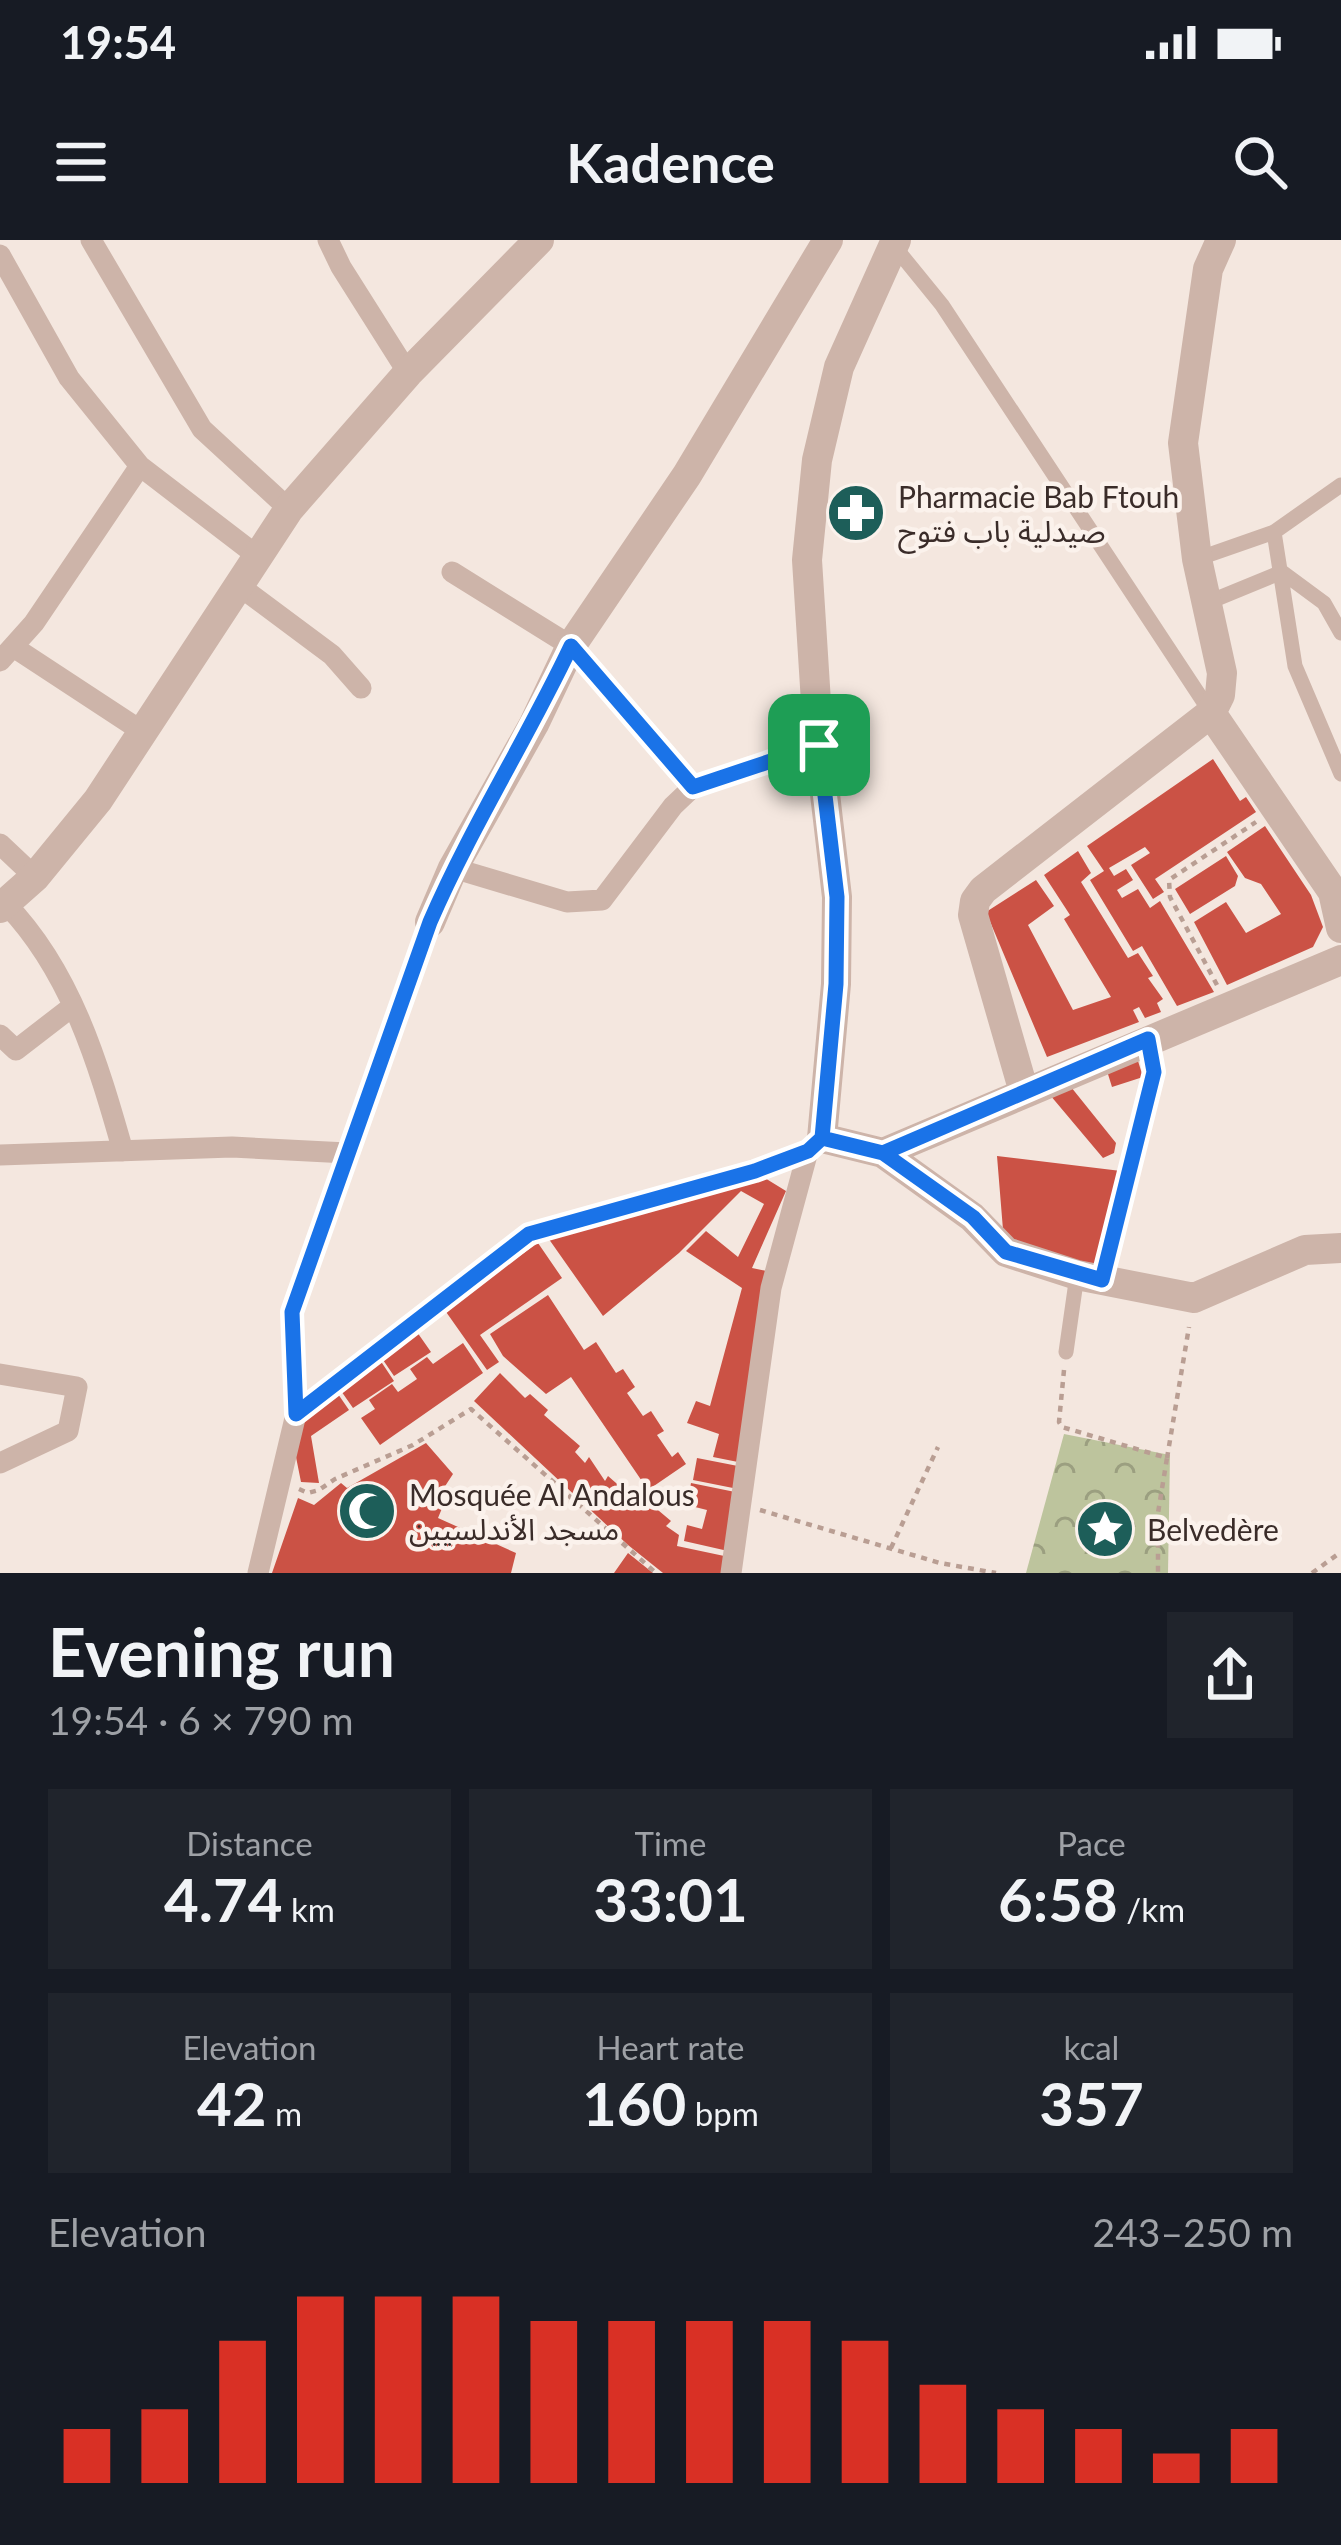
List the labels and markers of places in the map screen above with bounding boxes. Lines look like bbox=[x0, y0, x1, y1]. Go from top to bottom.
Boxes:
place label: Pharmacie Bab Ftouh صيدلية باب فتوح bbox=[898, 478, 1179, 554]
pharmacy icon: Pharmacie Bab Ftouh صيدلية باب فتوح bbox=[825, 482, 887, 544]
pin bbox=[768, 694, 870, 796]
place label: Mosquée Al Andalous مسجد الأندلسيين bbox=[409, 1476, 695, 1547]
mosque icon: Mosquée Al Andalous مسجد الأندلسيين bbox=[336, 1480, 398, 1542]
place icon: Belvedère bbox=[1074, 1498, 1136, 1560]
place label: Belvedère bbox=[1147, 1511, 1279, 1547]

